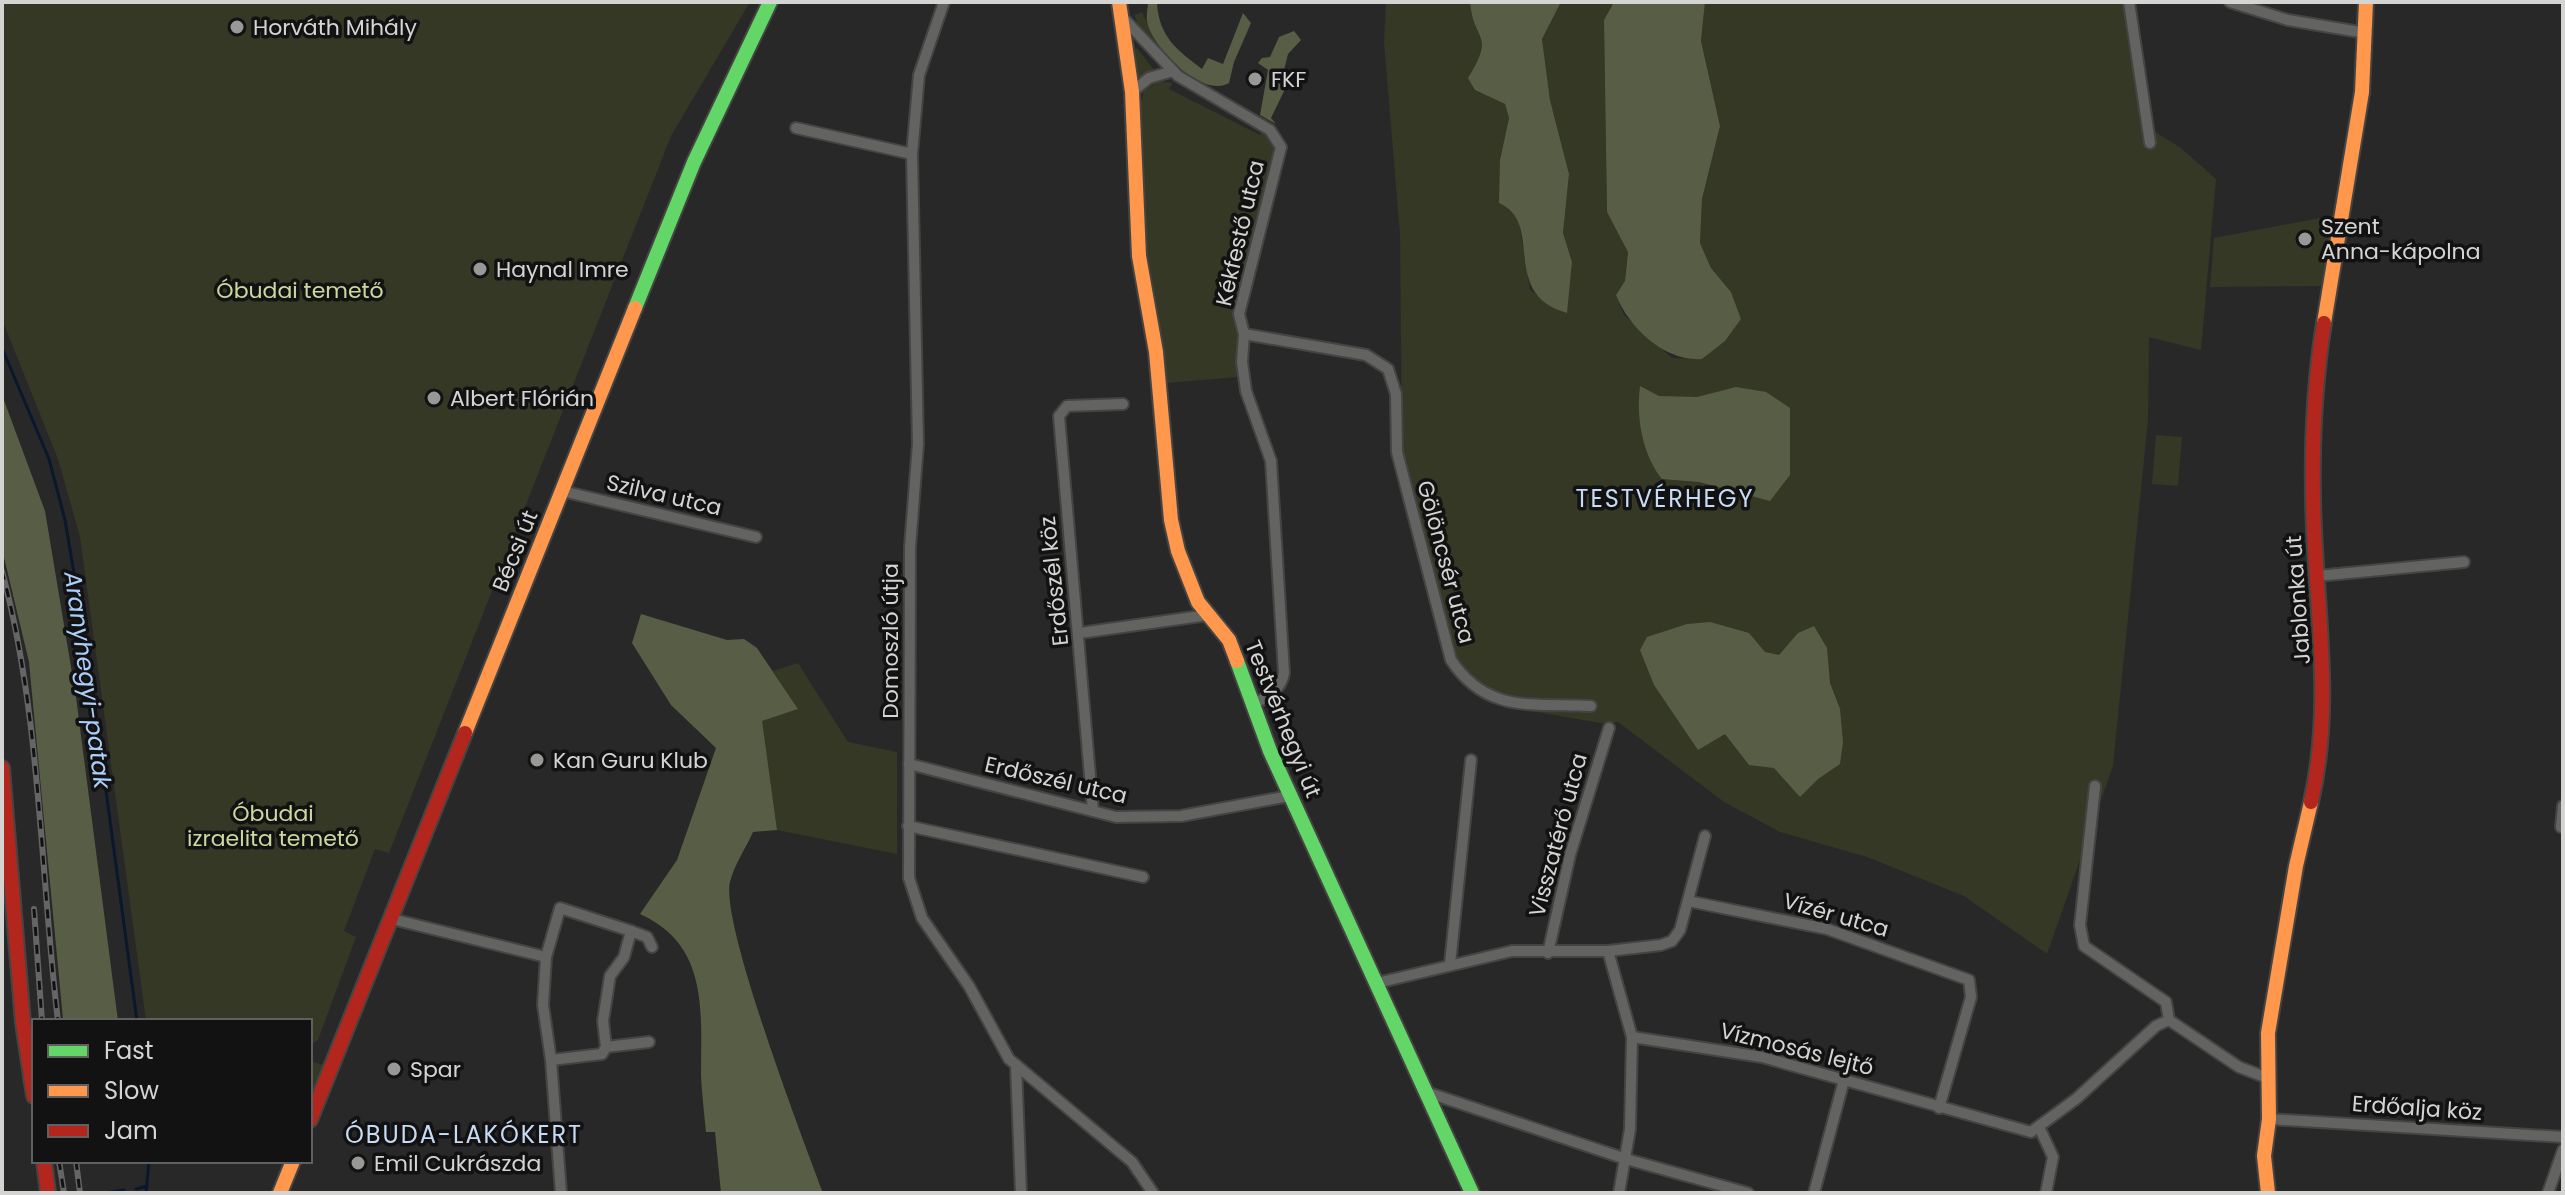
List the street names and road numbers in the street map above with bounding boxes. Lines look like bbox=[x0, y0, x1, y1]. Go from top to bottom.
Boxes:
street label: Kékfestő utca bbox=[1208, 157, 1272, 309]
street label: Szilva utca bbox=[603, 467, 725, 523]
street label: Gölöncsér utca bbox=[1409, 477, 1483, 647]
street label: Bécsi út bbox=[485, 506, 545, 596]
street label: Erdőszél köz bbox=[1032, 515, 1076, 647]
street label: Jablonka út bbox=[2278, 535, 2318, 665]
street label: Domoszló útja bbox=[875, 563, 906, 719]
street label: Testvérhegyi út bbox=[1237, 636, 1329, 802]
street label: Erdőszél utca bbox=[982, 749, 1130, 811]
street label: Visszatérő utca bbox=[1521, 750, 1595, 920]
street label: Vízér utca bbox=[1780, 885, 1892, 945]
street label: Vízmosás lejtő bbox=[1717, 1015, 1877, 1083]
street label: Erdőalja köz bbox=[2351, 1088, 2483, 1128]

